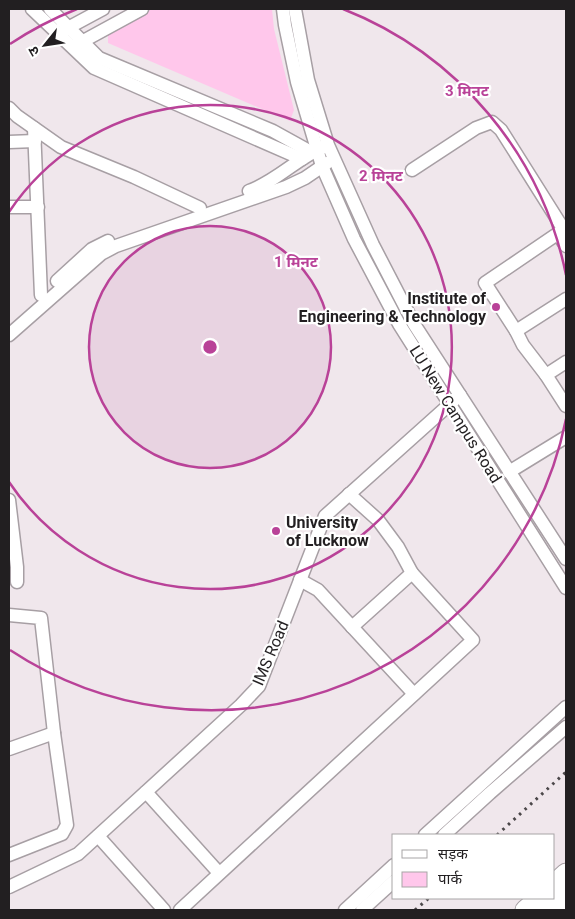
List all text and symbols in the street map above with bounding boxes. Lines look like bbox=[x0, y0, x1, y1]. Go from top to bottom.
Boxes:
north arrow bbox=[20, 20, 70, 70]
text: उ bbox=[24, 43, 43, 59]
text: 3 मिनट bbox=[445, 82, 490, 100]
text: 2 मिनट bbox=[359, 167, 404, 185]
text: 1 मिनट bbox=[274, 253, 319, 271]
place label: Institute of Engineering & Technology bbox=[299, 289, 487, 326]
marker: Institute of Engineering & Technology bbox=[490, 301, 502, 313]
centre of rings bbox=[201, 338, 219, 356]
street label: LU New Campus Road bbox=[406, 342, 506, 486]
place label: University of Lucknow bbox=[286, 513, 369, 550]
marker: University of Lucknow bbox=[270, 525, 282, 537]
street label: IMS Road bbox=[248, 618, 293, 688]
legend bbox=[392, 834, 555, 899]
text: सड़क bbox=[438, 845, 468, 863]
text: पार्क bbox=[438, 870, 462, 888]

